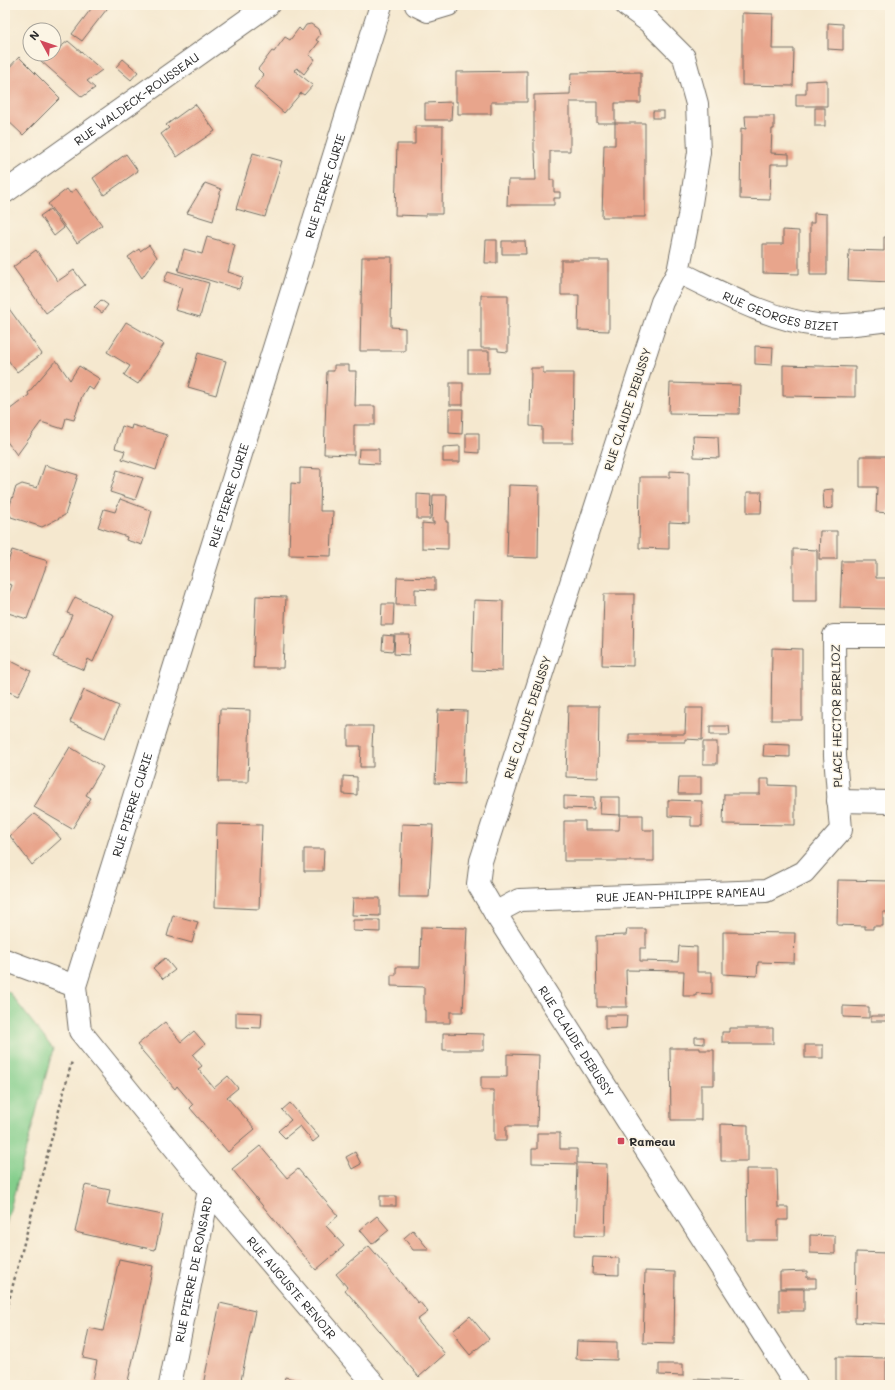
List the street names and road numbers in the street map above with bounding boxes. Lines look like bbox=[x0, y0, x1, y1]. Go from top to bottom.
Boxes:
street label: RUE WALDECK-ROUSSEAU bbox=[71, 49, 202, 149]
street label: RUE PIERRE CURIE bbox=[301, 132, 348, 240]
street label: RUE GEORGES BIZET bbox=[720, 287, 839, 334]
street label: RUE CLAUDE DEBUSSY bbox=[600, 345, 655, 473]
street label: RUE PIERRE CURIE bbox=[204, 441, 252, 549]
street label: PLACE HECTOR BERLIOZ bbox=[827, 644, 845, 788]
street label: RUE CLAUDE DEBUSSY bbox=[500, 653, 555, 781]
street label: RUE PIERRE CURIE bbox=[108, 750, 155, 859]
street label: RUE JEAN-PHILIPPE RAMEAU bbox=[596, 883, 765, 905]
street label: RUE CLAUDE DEBUSSY bbox=[535, 982, 618, 1100]
street label: RUE PIERRE DE RONSARD bbox=[171, 1195, 216, 1344]
street label: RUE AUGUSTE RENOIR bbox=[244, 1233, 340, 1342]

